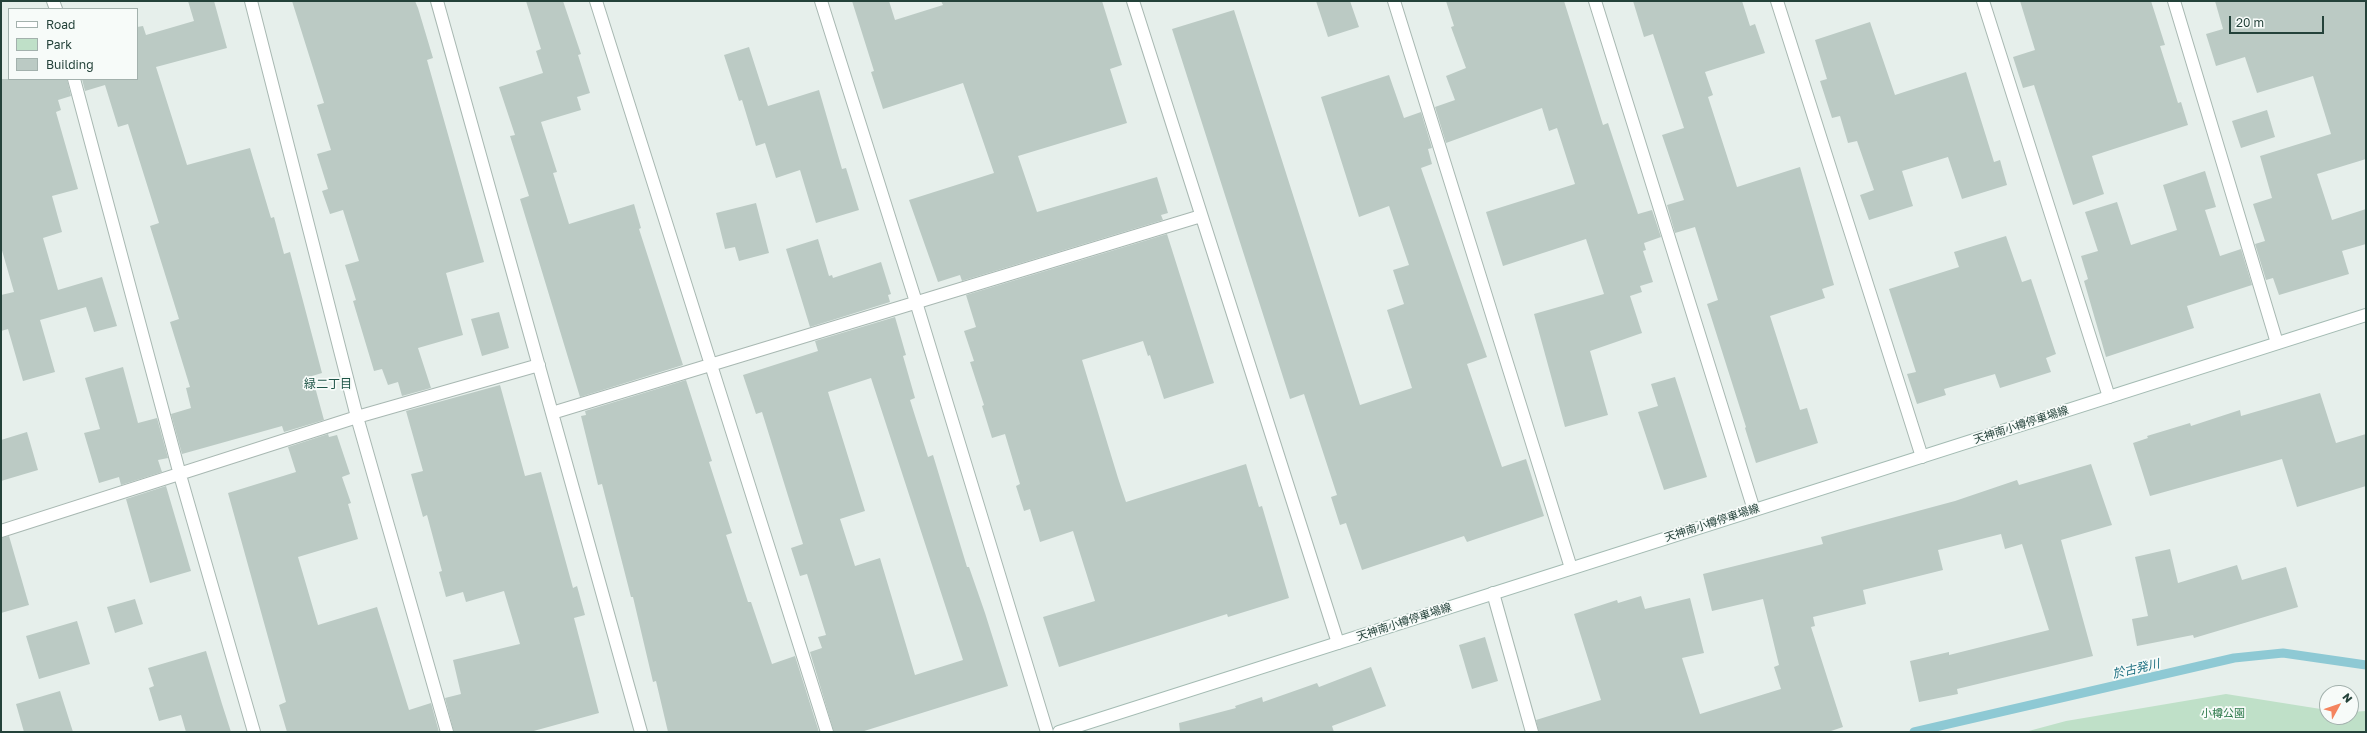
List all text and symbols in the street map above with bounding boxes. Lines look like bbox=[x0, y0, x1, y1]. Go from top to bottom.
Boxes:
legend bbox=[8, 8, 138, 80]
scale bar bbox=[2231, 8, 2326, 34]
text: 20 m bbox=[2236, 15, 2264, 30]
text: Road bbox=[46, 17, 75, 32]
text: Park bbox=[46, 37, 72, 52]
text: Building bbox=[46, 57, 94, 72]
district label: 緑二丁目 bbox=[304, 377, 352, 391]
street label: 天神南小樽停車場線 bbox=[1972, 403, 2070, 447]
street label: 天神南小樽停車場線 bbox=[1663, 501, 1761, 545]
street label: 天神南小樽停車場線 bbox=[1355, 600, 1453, 644]
water label: 於古発川 bbox=[2111, 657, 2161, 681]
north arrow bbox=[2319, 685, 2359, 725]
text: N bbox=[2340, 690, 2355, 705]
park label: 小樽公園 bbox=[2201, 707, 2245, 721]

